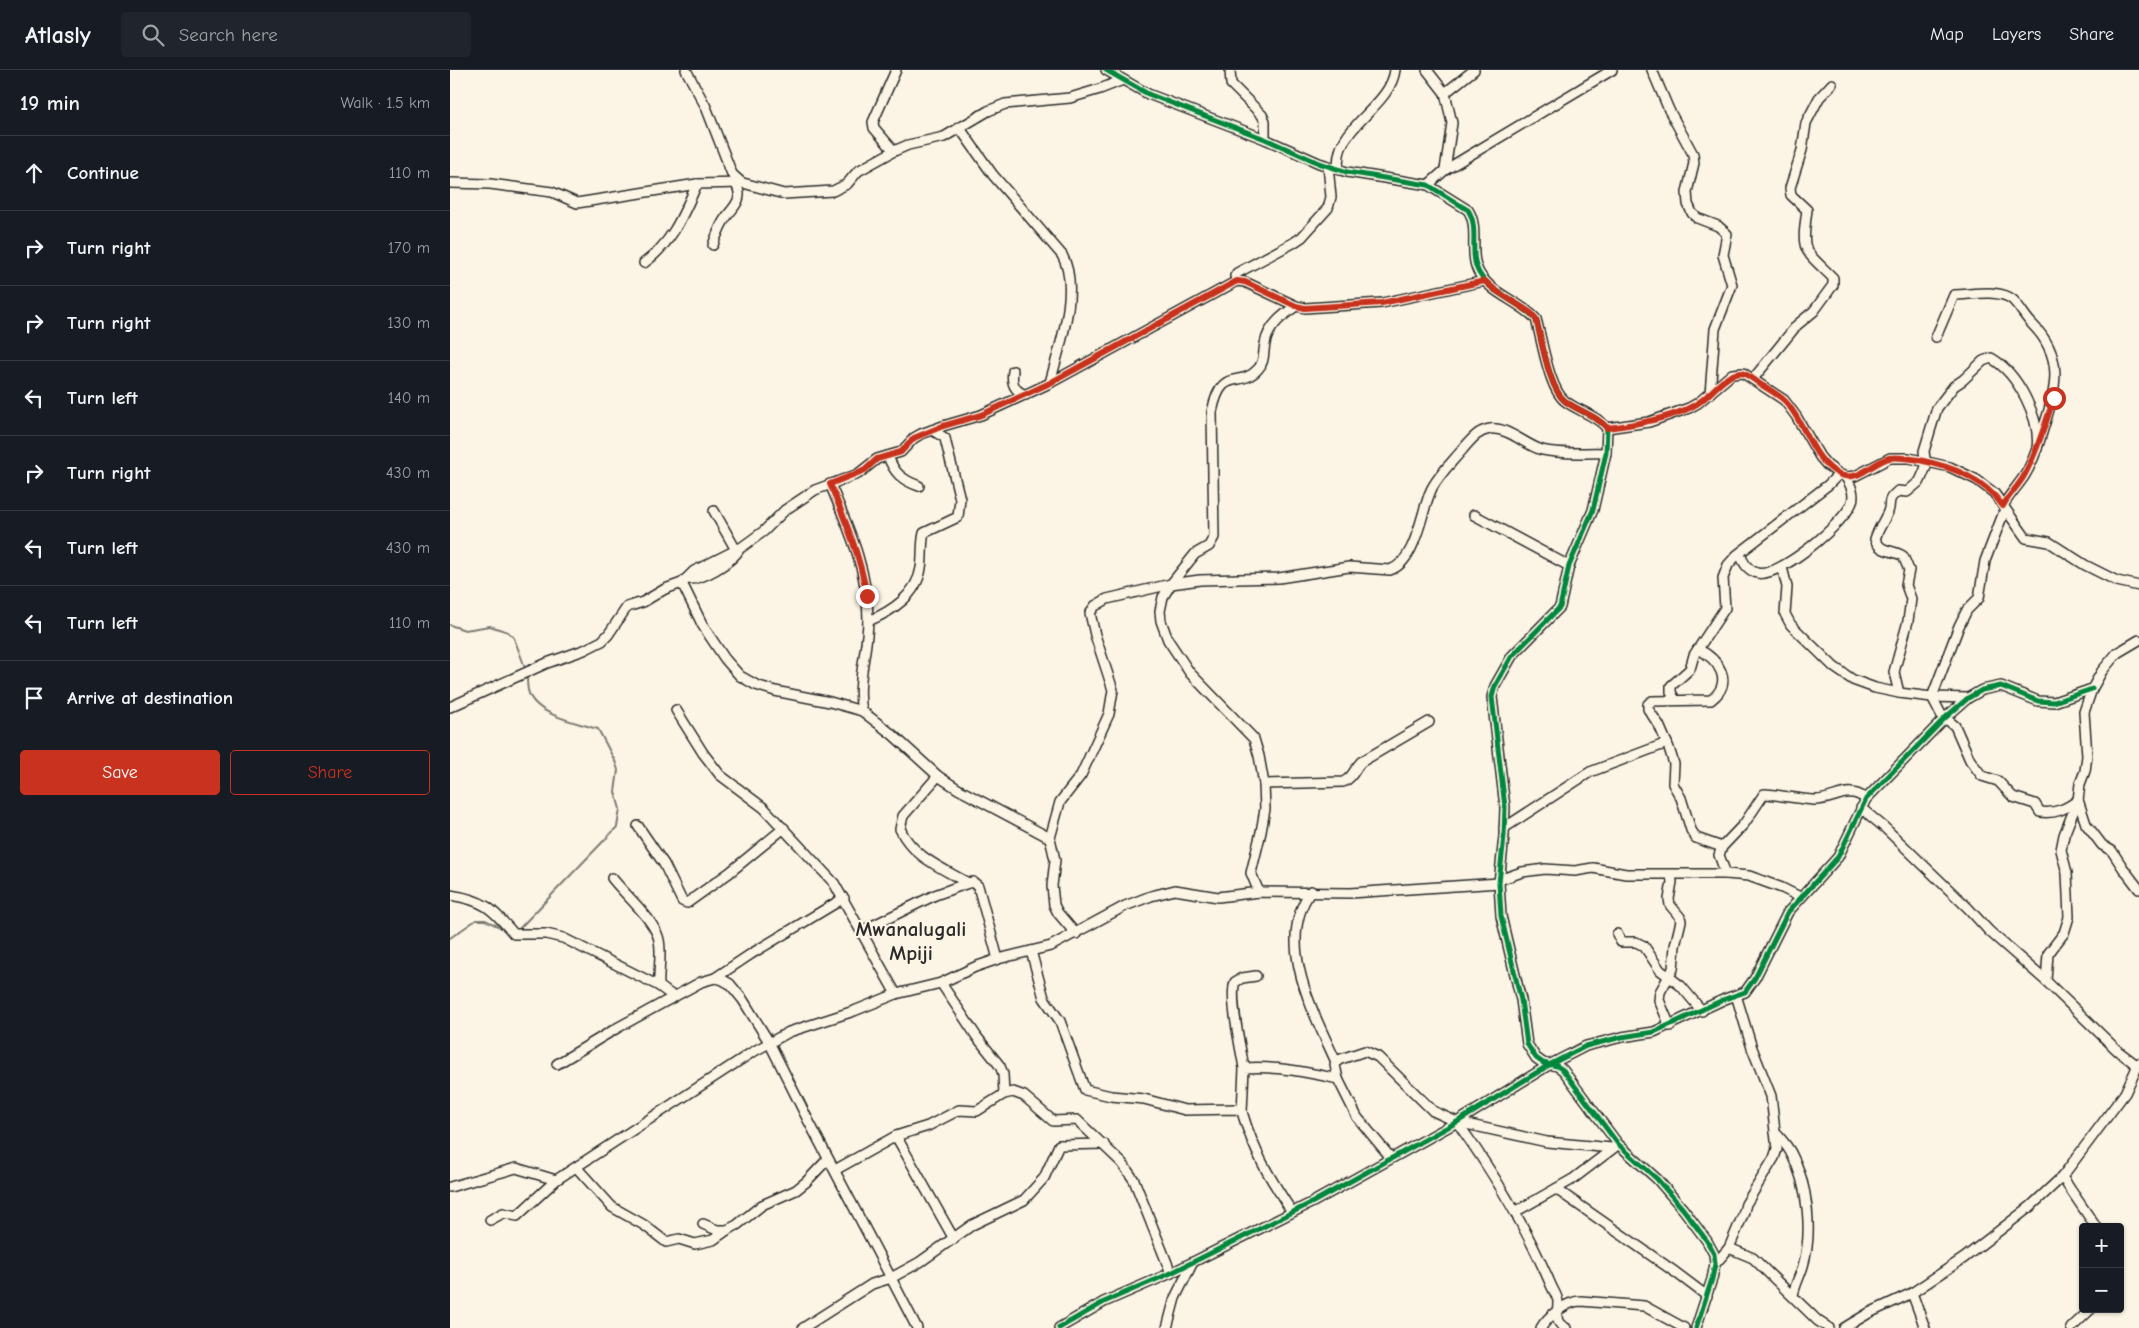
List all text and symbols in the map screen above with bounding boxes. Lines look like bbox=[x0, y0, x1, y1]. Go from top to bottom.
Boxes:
search box bbox=[121, 12, 471, 57]
text: Atlasly bbox=[25, 21, 91, 49]
icon: search bbox=[139, 21, 167, 49]
text: Search here bbox=[179, 24, 278, 46]
text: Map bbox=[1930, 24, 1964, 45]
text: Layers bbox=[1992, 24, 2041, 45]
text: Share bbox=[2069, 24, 2114, 45]
text: 19 min bbox=[20, 91, 80, 115]
text: Walk · 1.5 km bbox=[340, 94, 430, 112]
icon: ahead bbox=[20, 159, 48, 187]
text: Continue bbox=[67, 162, 139, 184]
text: 110 m bbox=[389, 164, 430, 182]
icon: right bbox=[20, 234, 48, 262]
text: Turn right bbox=[67, 237, 151, 259]
text: 170 m bbox=[388, 239, 430, 257]
icon: right bbox=[20, 309, 48, 337]
text: Turn right bbox=[67, 312, 151, 334]
text: 130 m bbox=[387, 314, 430, 332]
icon: left bbox=[20, 384, 48, 412]
text: Turn left bbox=[67, 387, 138, 409]
route start bbox=[2043, 387, 2066, 410]
text: 140 m bbox=[388, 389, 430, 407]
icon: right bbox=[20, 459, 48, 487]
text: Turn right bbox=[67, 462, 151, 484]
text: 430 m bbox=[386, 464, 430, 482]
icon: left bbox=[20, 534, 48, 562]
text: Turn left bbox=[67, 537, 138, 559]
text: 430 m bbox=[386, 539, 430, 557]
route end bbox=[856, 585, 879, 608]
icon: left bbox=[20, 609, 48, 637]
text: Turn left bbox=[67, 612, 138, 634]
text: 110 m bbox=[389, 614, 430, 632]
icon: arrive bbox=[20, 684, 48, 712]
text: Arrive at destination bbox=[67, 687, 233, 709]
button: Save bbox=[20, 750, 220, 795]
button: Share bbox=[230, 750, 430, 795]
district label: Mwanalugali Mpiji bbox=[856, 917, 966, 965]
map controls bbox=[2079, 1223, 2124, 1313]
button: + bbox=[2079, 1223, 2124, 1268]
button: − bbox=[2079, 1268, 2124, 1313]

